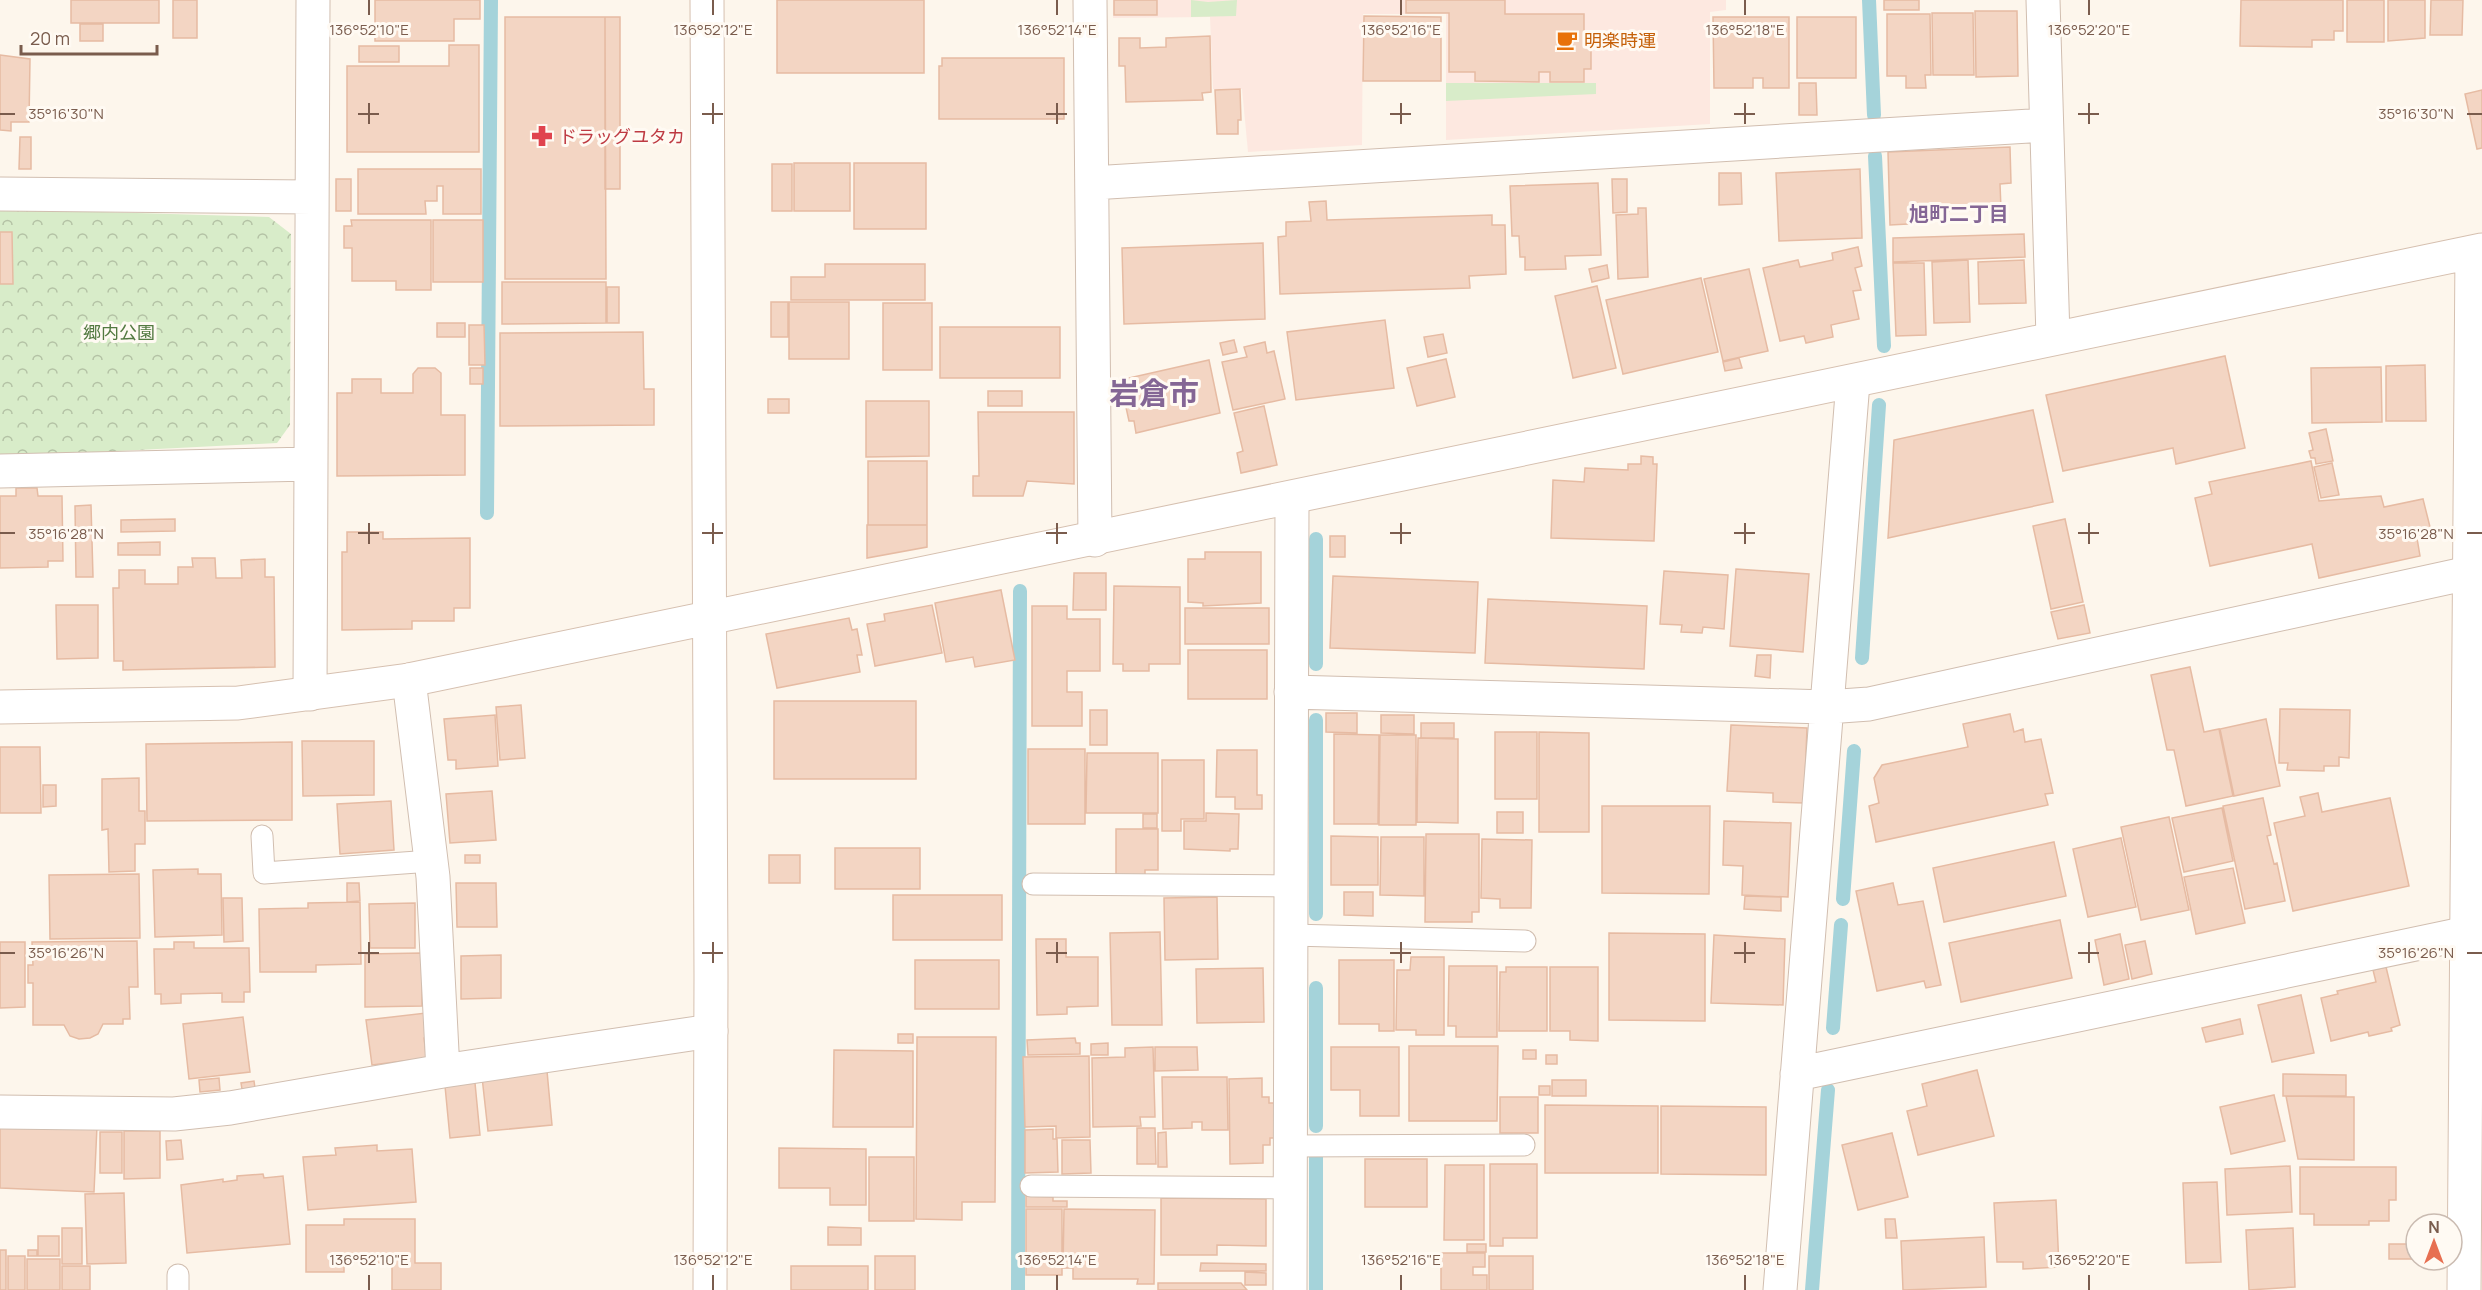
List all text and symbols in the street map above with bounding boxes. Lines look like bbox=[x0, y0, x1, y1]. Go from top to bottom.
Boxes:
scale bar bbox=[21, 18, 158, 56]
text: 136°52'10"E bbox=[329, 19, 409, 40]
text: 136°52'12"E bbox=[673, 19, 753, 40]
text: 136°52'14"E bbox=[1018, 19, 1096, 40]
text: 136°52'16"E bbox=[1361, 19, 1441, 40]
text: 136°52'18"E bbox=[1705, 19, 1785, 40]
text: 136°52'20"E bbox=[2048, 19, 2130, 40]
text: 20 m bbox=[30, 26, 70, 50]
cafe icon: 明楽時運 bbox=[1555, 28, 1579, 52]
place label: 明楽時運 bbox=[1584, 28, 1656, 52]
text: 35°16'30"N bbox=[28, 103, 104, 124]
text: 35°16'30"N bbox=[2378, 103, 2454, 124]
pharmacy icon: ドラッグユタカ bbox=[530, 124, 554, 148]
place label: ドラッグユタカ bbox=[559, 124, 685, 148]
district label: 旭町二丁目 bbox=[1909, 200, 2009, 227]
park label: 郷内公園 bbox=[83, 320, 155, 344]
district label: 岩倉市 bbox=[1109, 372, 1199, 413]
text: 35°16'28"N bbox=[28, 523, 104, 544]
text: 35°16'28"N bbox=[2378, 523, 2454, 544]
text: 35°16'26"N bbox=[28, 942, 104, 963]
text: 35°16'26"N bbox=[2378, 942, 2454, 963]
north arrow bbox=[2404, 1212, 2464, 1272]
text: N bbox=[2428, 1216, 2440, 1238]
text: 136°52'10"E bbox=[329, 1249, 409, 1270]
text: 136°52'12"E bbox=[673, 1249, 753, 1270]
text: 136°52'14"E bbox=[1018, 1249, 1096, 1270]
text: 136°52'16"E bbox=[1361, 1249, 1441, 1270]
text: 136°52'18"E bbox=[1705, 1249, 1785, 1270]
text: 136°52'20"E bbox=[2048, 1249, 2130, 1270]

